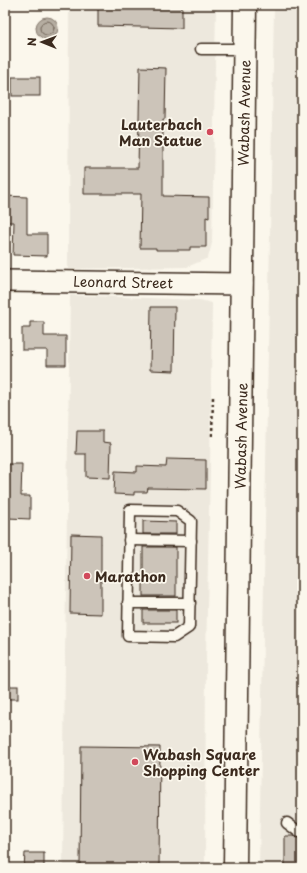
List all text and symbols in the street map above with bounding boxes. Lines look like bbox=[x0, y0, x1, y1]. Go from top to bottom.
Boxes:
north arrow bbox=[22, 22, 62, 62]
text: N bbox=[23, 37, 40, 46]
street label: Wabash Avenue bbox=[233, 59, 255, 166]
place label: Lauterbach Man Statue bbox=[119, 114, 202, 151]
marker: Lauterbach Man Statue bbox=[205, 127, 215, 137]
street label: Leonard Street bbox=[73, 271, 173, 293]
street label: Wabash Avenue bbox=[230, 382, 252, 489]
place label: Marathon bbox=[95, 566, 166, 587]
marker: Marathon bbox=[82, 571, 92, 581]
place label: Wabash Square Shopping Center bbox=[143, 744, 261, 781]
marker: Wabash Square Shopping Center bbox=[130, 757, 140, 767]

